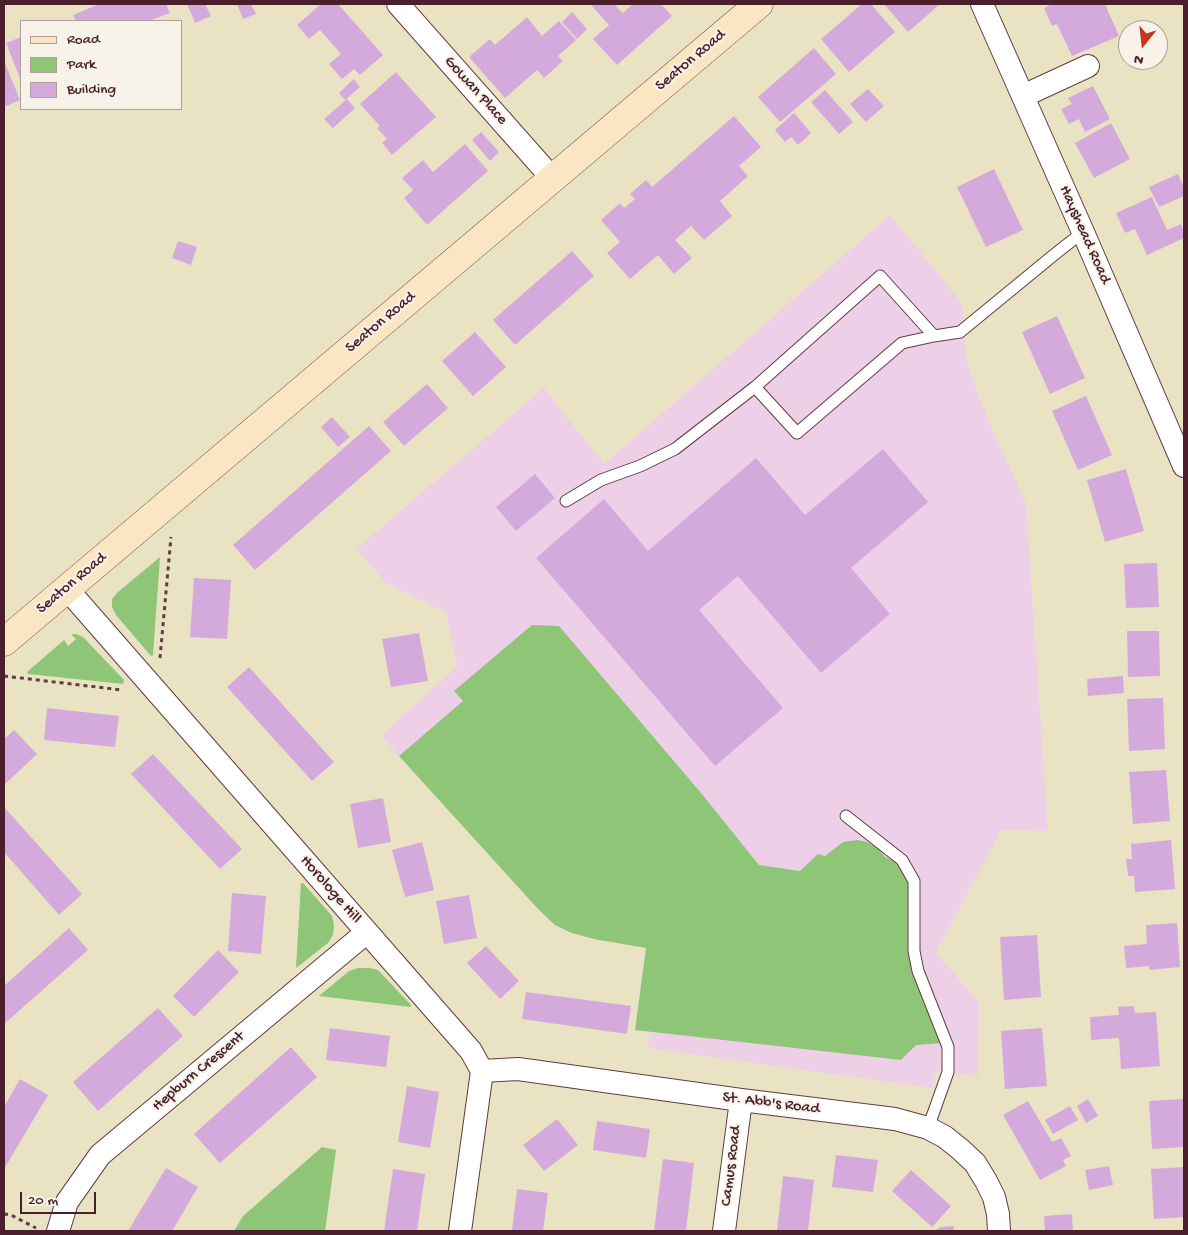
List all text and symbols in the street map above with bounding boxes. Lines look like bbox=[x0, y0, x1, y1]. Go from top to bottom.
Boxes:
legend bbox=[20, 20, 182, 110]
north arrow bbox=[1118, 20, 1168, 70]
street label: Seaton Road bbox=[652, 26, 730, 96]
text: Road bbox=[67, 31, 100, 49]
text: N bbox=[1132, 50, 1146, 68]
street label: Gowan Place bbox=[439, 53, 511, 129]
text: Park bbox=[67, 56, 96, 74]
text: Building bbox=[67, 81, 116, 99]
street label: Hayshead Road bbox=[1054, 183, 1114, 287]
street label: Seaton Road bbox=[342, 288, 420, 358]
street label: Seaton Road bbox=[33, 549, 111, 619]
street label: Horologe Hill bbox=[295, 852, 365, 928]
street label: Hepburn Crescent bbox=[149, 1028, 249, 1116]
street label: St. Abb's Road bbox=[721, 1089, 821, 1119]
street label: Camus Road bbox=[718, 1125, 746, 1207]
scale bar bbox=[22, 1182, 99, 1214]
text: 20 m bbox=[28, 1192, 58, 1210]

